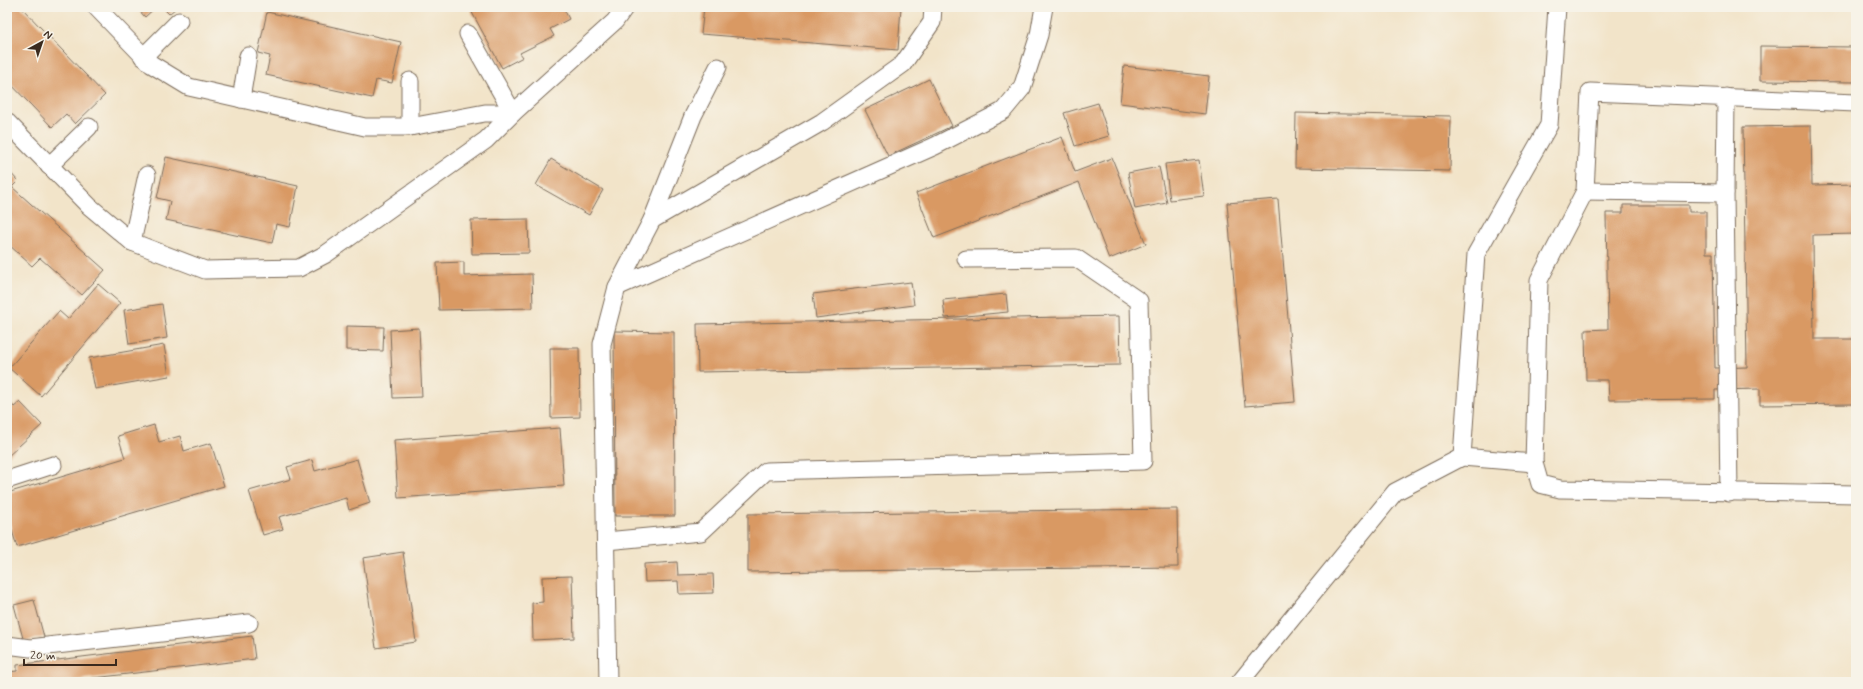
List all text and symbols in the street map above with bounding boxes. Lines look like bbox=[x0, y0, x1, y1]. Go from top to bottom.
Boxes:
north arrow bbox=[22, 22, 62, 62]
text: N bbox=[40, 27, 55, 43]
scale bar bbox=[24, 641, 116, 667]
text: 20 m bbox=[30, 648, 56, 664]

